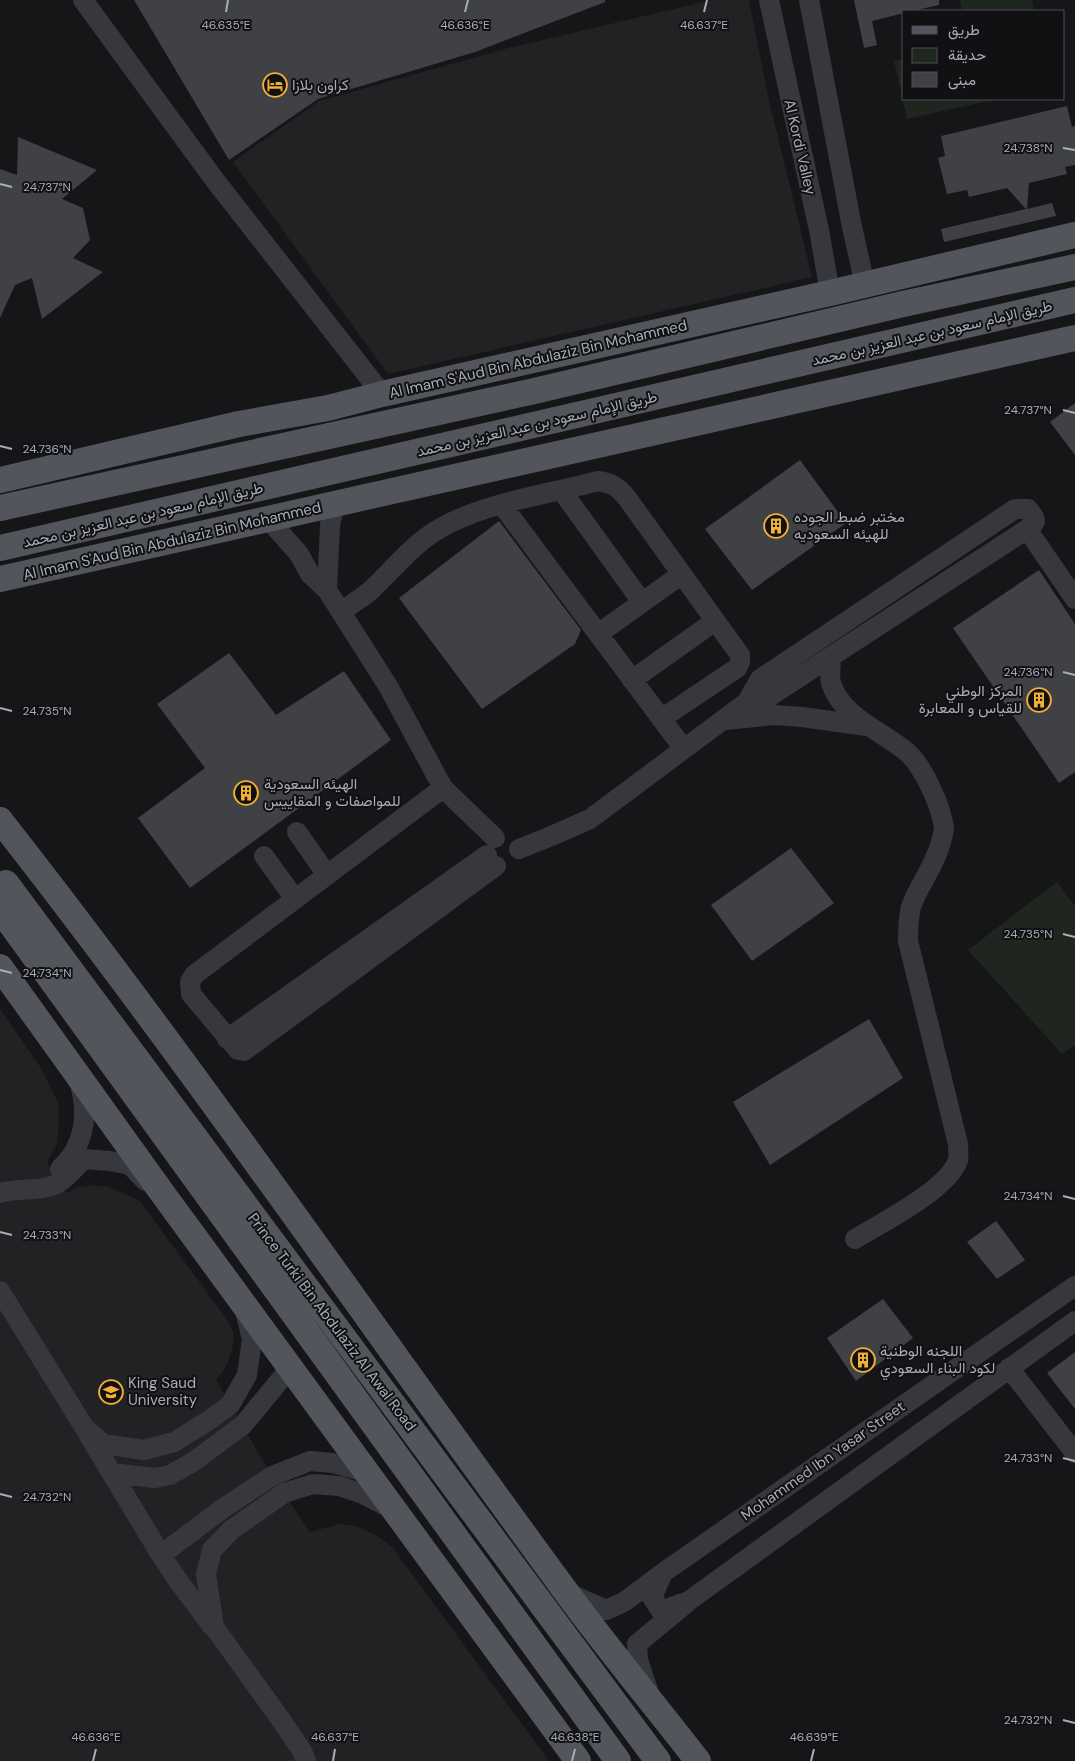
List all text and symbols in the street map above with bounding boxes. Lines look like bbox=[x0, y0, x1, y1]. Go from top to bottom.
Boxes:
legend bbox=[902, 10, 1065, 100]
text: 46.635°E bbox=[201, 17, 251, 33]
text: 46.636°E bbox=[440, 17, 490, 33]
text: 46.637°E bbox=[680, 17, 728, 33]
text: طريق bbox=[948, 20, 980, 40]
text: حديقة bbox=[948, 45, 986, 65]
text: مبنى bbox=[948, 70, 976, 90]
hotel icon: كراون بلازا bbox=[262, 72, 288, 98]
place label: كراون بلازا bbox=[292, 75, 349, 95]
street label: Al Kordi Valley bbox=[779, 97, 821, 197]
text: 24.738°N bbox=[1004, 140, 1052, 156]
text: 24.737°N bbox=[23, 179, 71, 195]
street label: طريق الإمام سعود بن عبد العزيز بن محمد bbox=[810, 296, 1054, 370]
street label: Al Imam S'Aud Bin Abdulaziz Bin Mohammed bbox=[387, 315, 689, 403]
street label: طريق الإمام سعود بن عبد العزيز بن محمد bbox=[415, 387, 659, 461]
text: 24.737°N bbox=[1004, 402, 1052, 418]
text: 24.736°N bbox=[22, 441, 72, 457]
street label: طريق الإمام سعود بن عبد العزيز بن محمد bbox=[21, 478, 265, 552]
street label: Al Imam S'Aud Bin Abdulaziz Bin Mohammed bbox=[21, 497, 323, 585]
place label: مختبر ضبط الجوده للهيئه السعوديه bbox=[794, 507, 905, 544]
building icon: مختبر ضبط الجوده للهيئه السعوديه bbox=[763, 513, 789, 539]
text: 24.736°N bbox=[1003, 664, 1053, 680]
place label: المركز الوطني للقياس و المعابرة bbox=[919, 681, 1022, 718]
building icon: المركز الوطني للقياس و المعابرة bbox=[1026, 687, 1052, 713]
text: 24.735°N bbox=[23, 703, 71, 719]
place label: الهيئه السعودية للمواصفات و المقاييس bbox=[264, 774, 401, 811]
building icon: الهيئه السعودية للمواصفات و المقاييس bbox=[233, 780, 259, 806]
text: 24.735°N bbox=[1004, 926, 1052, 942]
text: 24.734°N bbox=[23, 965, 71, 981]
text: 24.734°N bbox=[1004, 1188, 1052, 1204]
street label: Prince Turki Bin Abdulaziz Al Awal Road bbox=[243, 1209, 421, 1435]
text: 24.733°N bbox=[23, 1227, 71, 1243]
place label: اللجنه الوطنية لكود البناء السعودي bbox=[880, 1341, 995, 1381]
building icon: اللجنه الوطنية لكود البناء السعودي bbox=[850, 1347, 876, 1373]
place label: King Saud University bbox=[128, 1373, 198, 1410]
school or university icon: King Saud University bbox=[98, 1379, 124, 1405]
street label: Mohammed Ibn Yasar Street bbox=[737, 1397, 909, 1525]
text: 24.733°N bbox=[1004, 1450, 1052, 1466]
text: 24.732°N bbox=[23, 1489, 71, 1505]
text: 24.732°N bbox=[1004, 1712, 1052, 1728]
text: 46.636°E bbox=[71, 1729, 121, 1745]
text: 46.637°E bbox=[311, 1729, 359, 1745]
text: 46.638°E bbox=[550, 1729, 600, 1745]
text: 46.639°E bbox=[789, 1729, 839, 1745]

